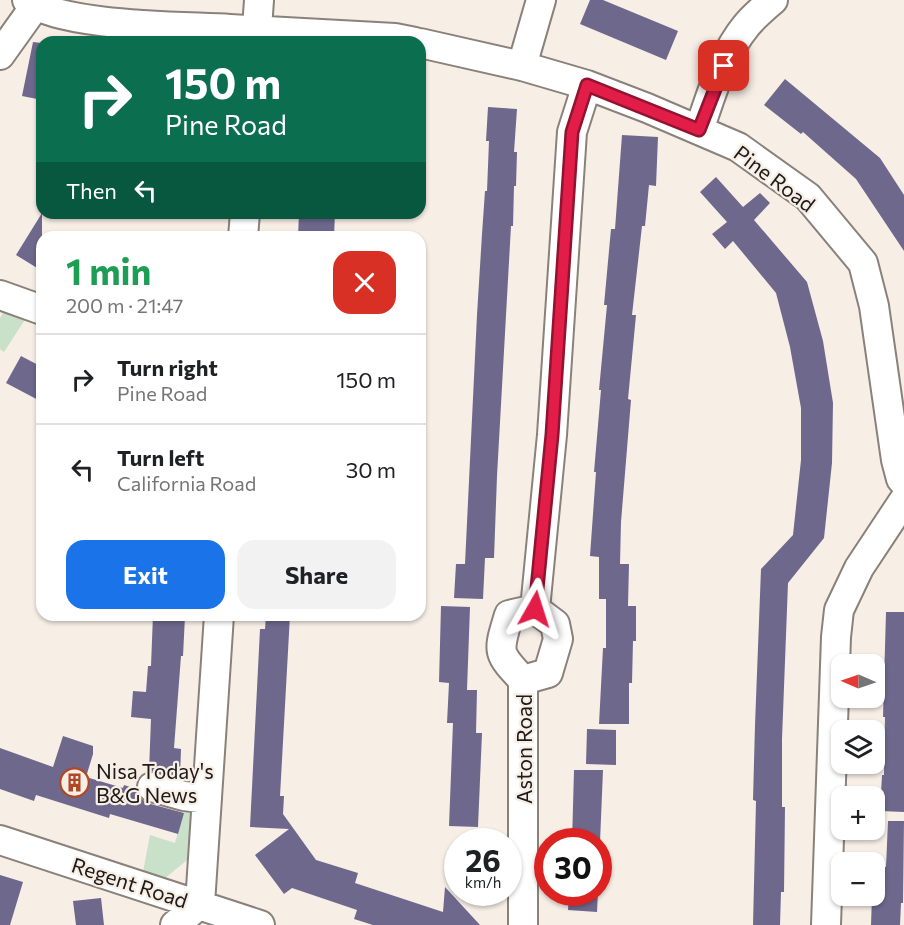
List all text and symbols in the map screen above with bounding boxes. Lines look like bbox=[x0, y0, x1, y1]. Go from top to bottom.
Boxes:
pin bbox=[698, 40, 749, 91]
icon: arrive bbox=[707, 49, 740, 82]
text: 150 m bbox=[165, 56, 281, 108]
icon: right bbox=[66, 60, 144, 138]
text: Pine Road bbox=[165, 108, 287, 141]
street label: Pine Road bbox=[730, 140, 820, 216]
icon: left bbox=[129, 174, 162, 207]
text: Then bbox=[66, 177, 117, 204]
text: 1 min bbox=[66, 248, 151, 292]
button: close bbox=[333, 251, 396, 314]
text: 200 m · 21:47 bbox=[66, 293, 183, 317]
text: Turn right bbox=[117, 354, 218, 381]
icon: right bbox=[66, 363, 99, 396]
text: 150 m bbox=[336, 366, 396, 393]
text: Pine Road bbox=[117, 381, 207, 405]
text: Turn left bbox=[117, 444, 204, 471]
icon: left bbox=[66, 453, 99, 486]
text: 30 m bbox=[346, 456, 396, 483]
text: California Road bbox=[117, 471, 256, 495]
button: Exit bbox=[66, 540, 225, 609]
button: Share bbox=[237, 540, 396, 609]
position arrow bbox=[503, 577, 567, 641]
north arrow bbox=[831, 654, 885, 708]
map controls bbox=[831, 654, 885, 906]
street label: Aston Road bbox=[511, 694, 536, 804]
button: layers bbox=[831, 720, 885, 774]
place label: Nisa Today's B&G News bbox=[96, 758, 214, 807]
building icon: Nisa Today's B&G News bbox=[59, 766, 91, 798]
button: + bbox=[831, 786, 885, 840]
speed limit sign: 30 bbox=[534, 828, 612, 906]
text: 26 bbox=[465, 841, 501, 878]
street label: Regent Road bbox=[69, 852, 191, 912]
button: − bbox=[831, 852, 885, 906]
text: km/h bbox=[465, 873, 501, 891]

